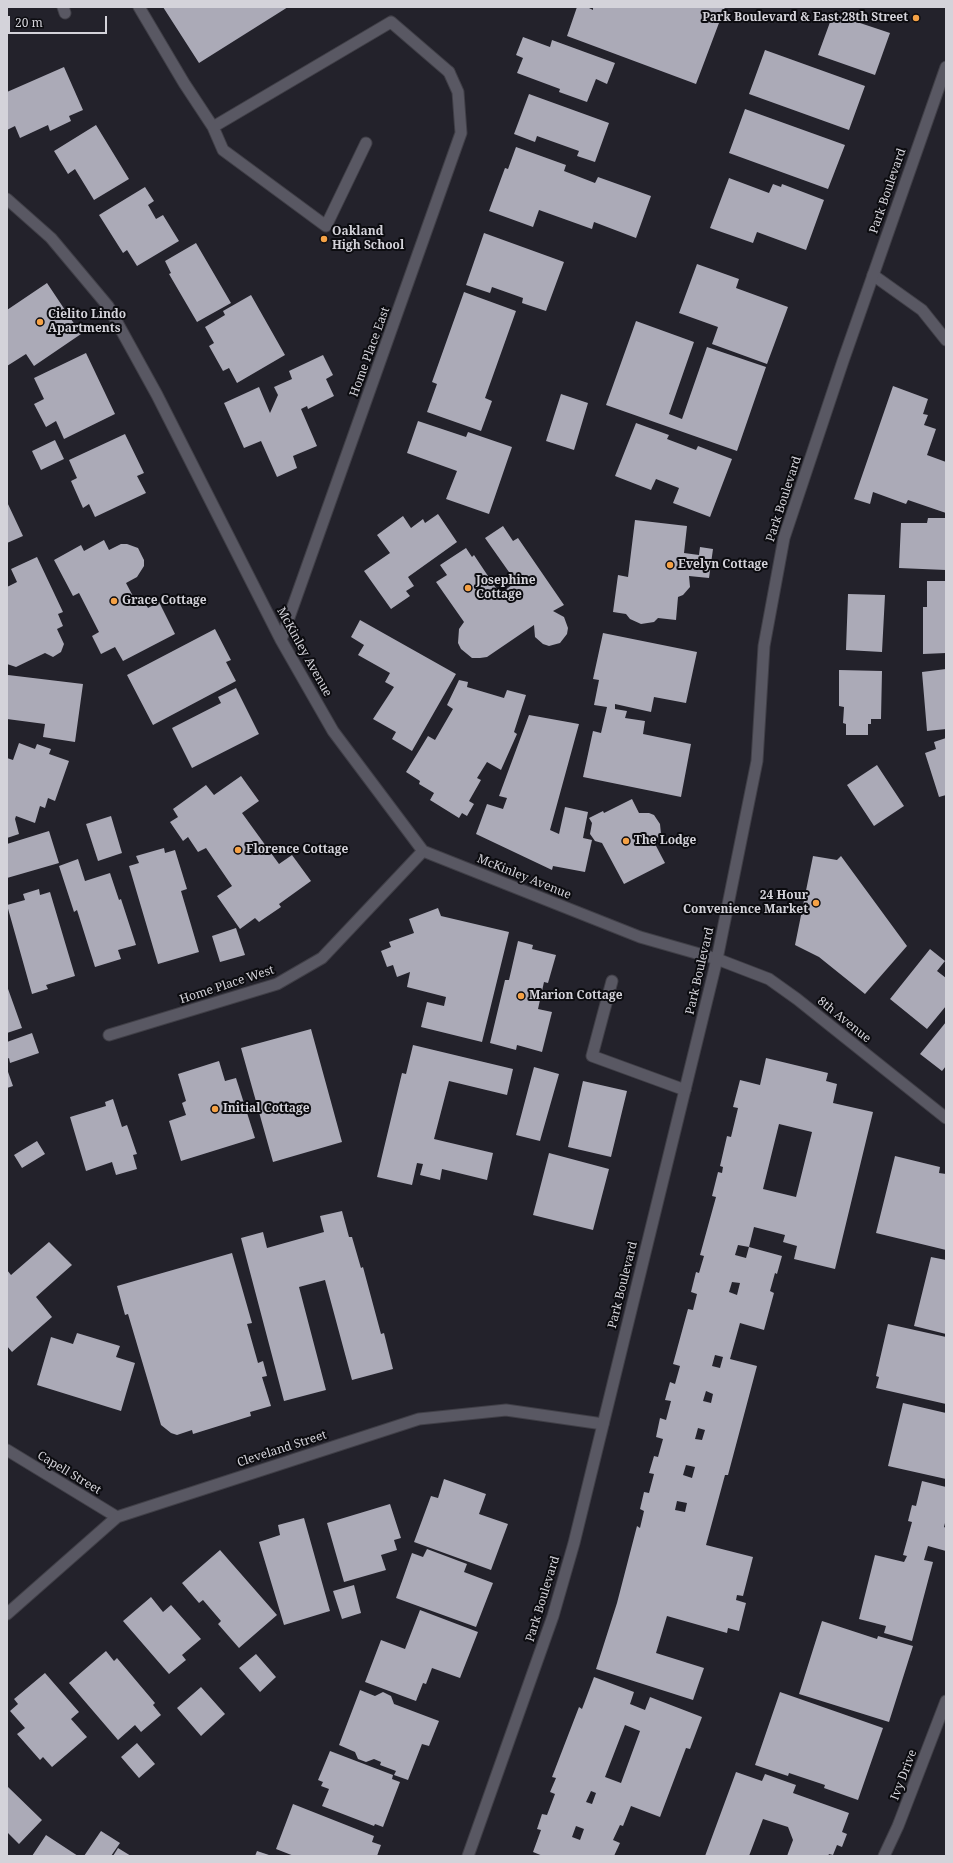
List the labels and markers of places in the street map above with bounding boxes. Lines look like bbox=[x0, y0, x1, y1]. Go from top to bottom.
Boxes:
place label: Park Boulevard & East 28th Street bbox=[702, 11, 908, 25]
marker: Park Boulevard & East 28th Street bbox=[911, 13, 921, 23]
place label: Oakland High School bbox=[332, 225, 404, 253]
marker: Oakland High School bbox=[319, 234, 329, 244]
place label: Cielito Lindo Apartments bbox=[48, 308, 126, 336]
marker: Cielito Lindo Apartments bbox=[35, 317, 45, 327]
place label: Evelyn Cottage bbox=[678, 558, 768, 572]
marker: Evelyn Cottage bbox=[665, 560, 675, 570]
place label: Josephine Cottage bbox=[476, 574, 536, 602]
marker: Josephine Cottage bbox=[463, 583, 473, 593]
place label: Grace Cottage bbox=[122, 594, 207, 608]
marker: Grace Cottage bbox=[109, 596, 119, 606]
place label: The Lodge bbox=[634, 834, 696, 848]
marker: The Lodge bbox=[621, 836, 631, 846]
place label: Florence Cottage bbox=[246, 843, 348, 857]
marker: Florence Cottage bbox=[233, 845, 243, 855]
place label: 24 Hour Convenience Market bbox=[683, 889, 808, 917]
marker: 24 Hour Convenience Market bbox=[811, 898, 821, 908]
place label: Marion Cottage bbox=[529, 989, 623, 1003]
marker: Marion Cottage bbox=[516, 991, 526, 1001]
place label: Initial Cottage bbox=[223, 1102, 310, 1116]
marker: Initial Cottage bbox=[210, 1104, 220, 1114]

